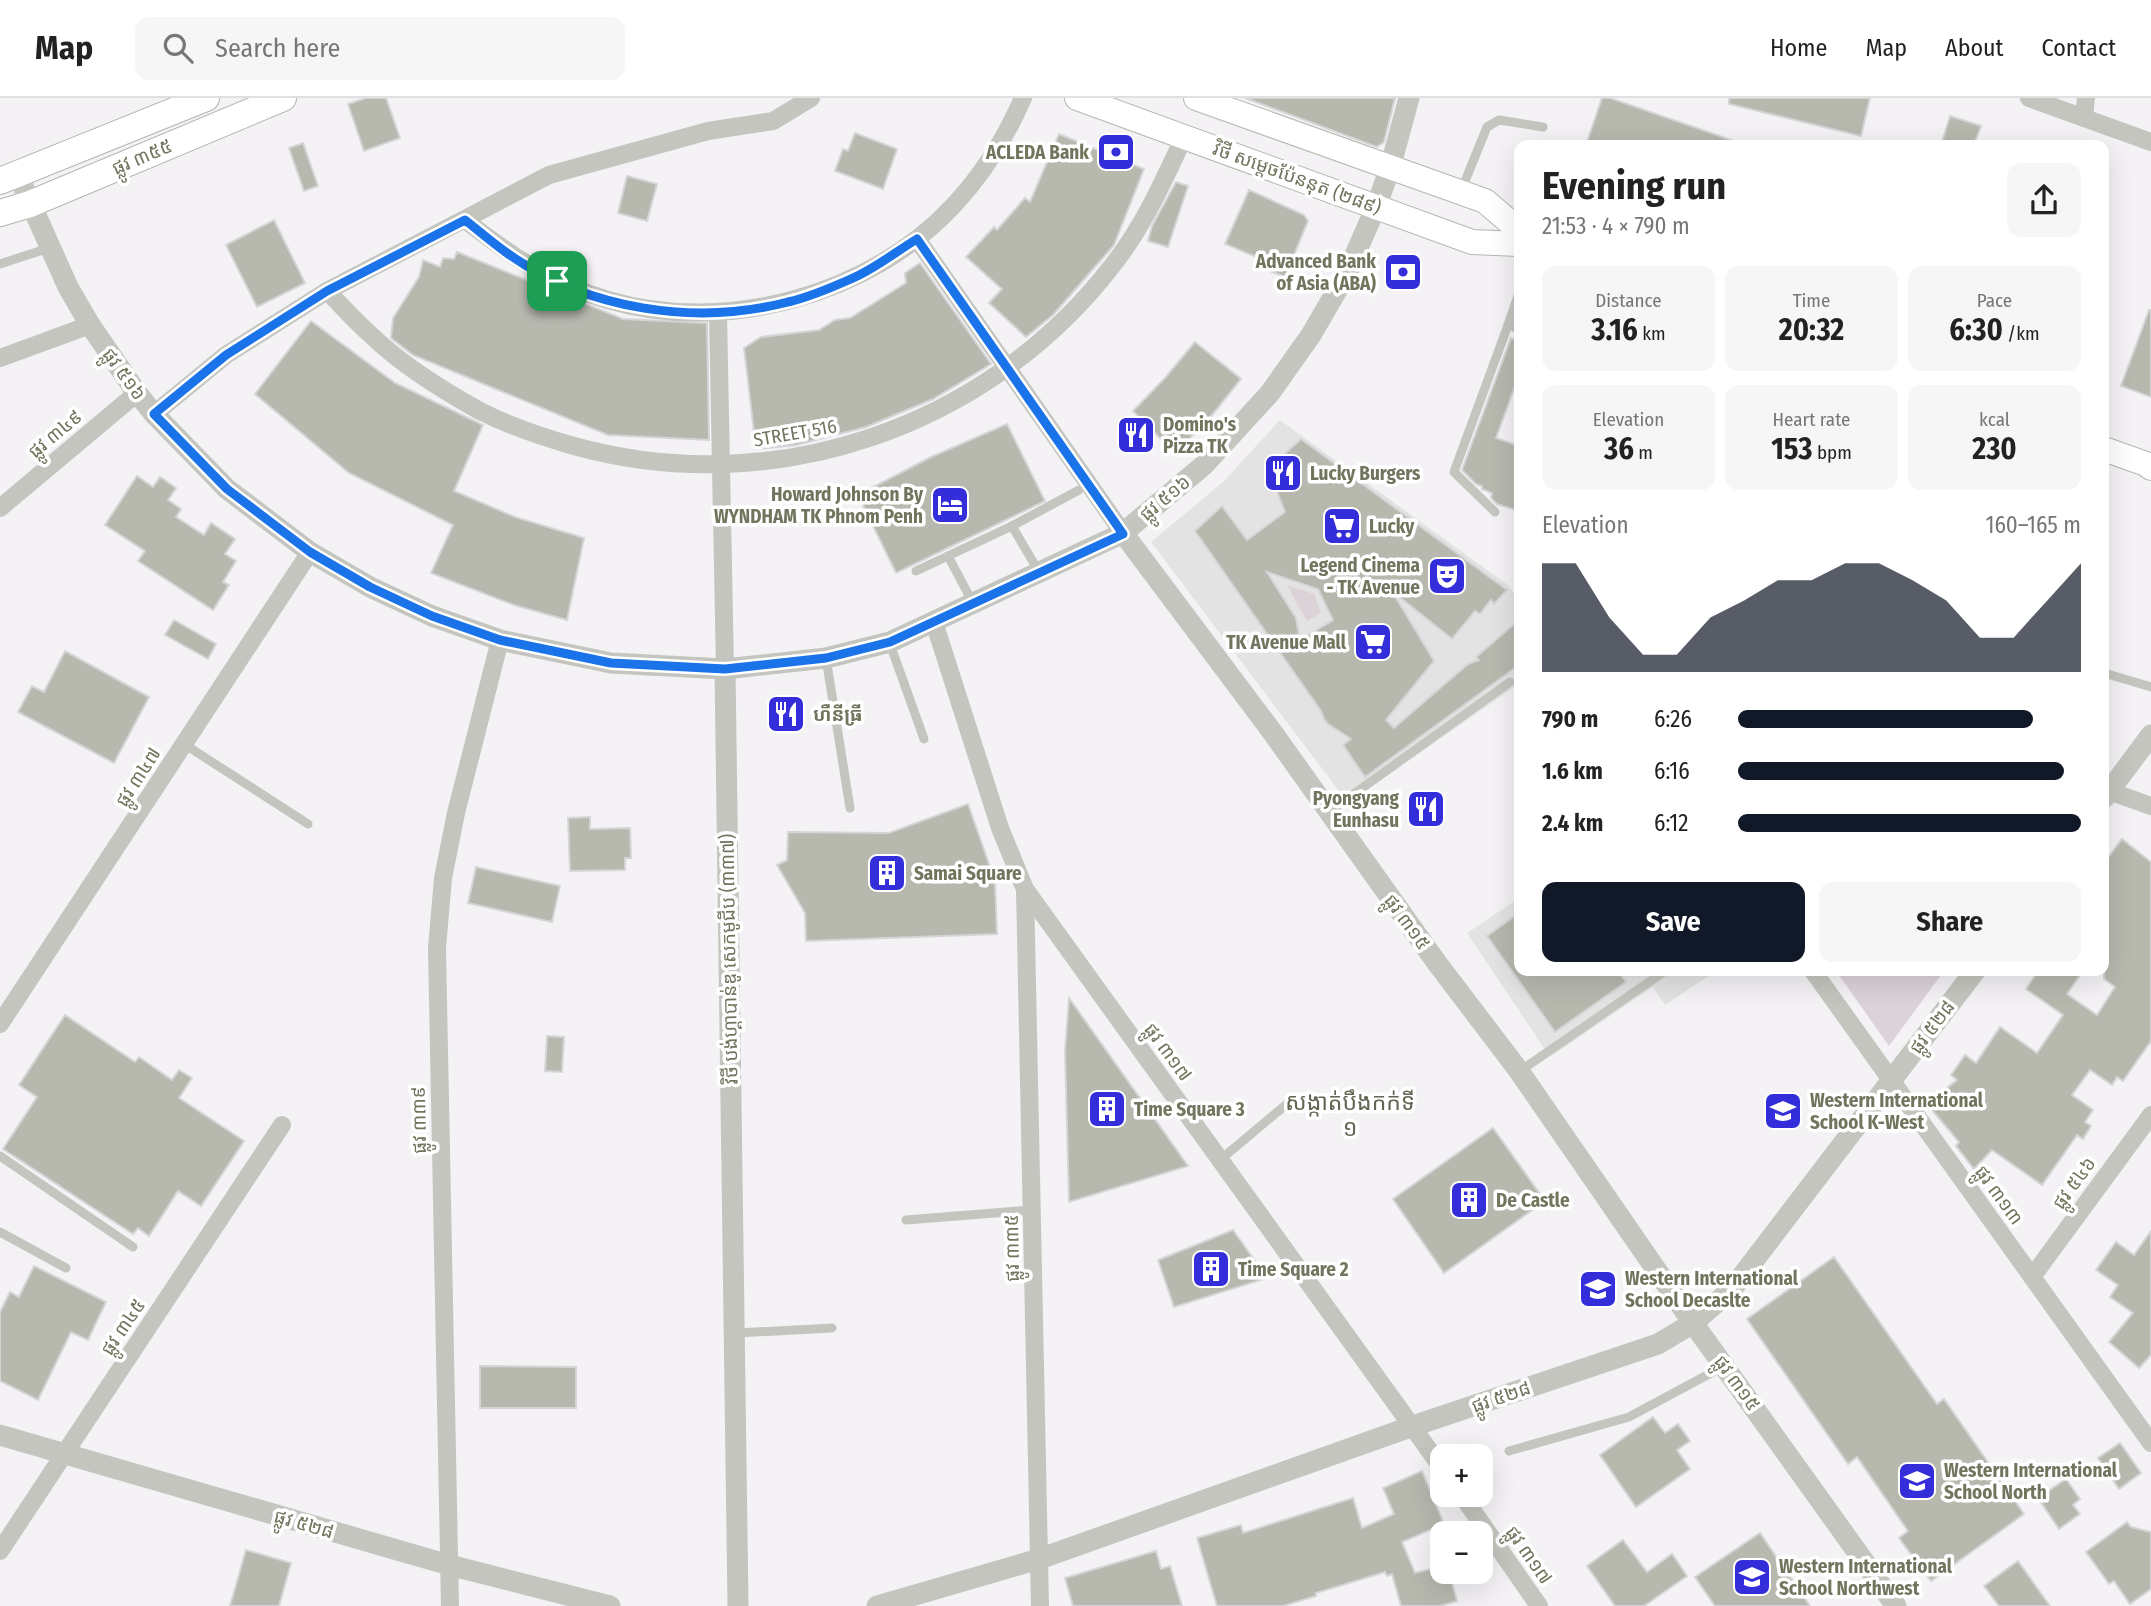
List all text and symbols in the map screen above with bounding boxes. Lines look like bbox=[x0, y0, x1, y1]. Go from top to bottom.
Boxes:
search box bbox=[135, 17, 625, 80]
text: Map bbox=[35, 28, 93, 68]
icon: search bbox=[159, 29, 197, 67]
text: Search here bbox=[215, 33, 340, 64]
text: Home bbox=[1770, 34, 1827, 62]
text: Map bbox=[1865, 34, 1907, 62]
text: About bbox=[1945, 34, 2003, 62]
text: Contact bbox=[2041, 34, 2116, 62]
bank icon: ACLEDA Bank bbox=[1095, 131, 1137, 173]
street label: ផ្លូវ ៣៥៥ bbox=[108, 134, 178, 185]
street label: វិថី សម្តេចប៉ែននុត (២៨៩) bbox=[1209, 137, 1384, 221]
place label: ACLEDA Bank bbox=[985, 141, 1089, 164]
text: Evening run bbox=[1542, 163, 1726, 209]
button: share bbox=[2007, 163, 2081, 237]
text: 21:53 · 4 × 790 m bbox=[1542, 212, 1690, 240]
place label: Advanced Bank of Asia (ABA) bbox=[1255, 250, 1376, 295]
pin bbox=[527, 251, 587, 311]
bank icon: Advanced Bank of Asia (ABA) bbox=[1382, 251, 1424, 293]
icon: arrive bbox=[538, 262, 576, 300]
text: Distance bbox=[1595, 289, 1662, 312]
text: Time bbox=[1793, 289, 1830, 312]
text: Pace bbox=[1977, 289, 2012, 312]
text: 3.16 bbox=[1591, 312, 1638, 348]
text: 20:32 bbox=[1779, 312, 1844, 348]
text: 6:30 bbox=[1949, 312, 2003, 348]
text: km bbox=[1638, 322, 1666, 345]
text: /km bbox=[2003, 322, 2040, 345]
street label: ផ្លូវ ៥១៦ bbox=[93, 343, 151, 408]
street label: ផ្លូវ ៣៤៩ bbox=[23, 405, 90, 467]
text: Elevation bbox=[1593, 408, 1664, 431]
text: Heart rate bbox=[1772, 408, 1851, 431]
text: kcal bbox=[1979, 408, 2010, 431]
place label: Domino's Pizza TK bbox=[1163, 413, 1237, 458]
street label: STREET 516 bbox=[752, 414, 838, 452]
restaurant icon: Domino's Pizza TK bbox=[1115, 414, 1157, 456]
text: 36 bbox=[1604, 431, 1634, 467]
text: 153 bbox=[1771, 431, 1813, 467]
text: 230 bbox=[1972, 431, 2017, 467]
text: m bbox=[1634, 441, 1653, 464]
text: bpm bbox=[1813, 441, 1852, 464]
restaurant icon: Lucky Burgers bbox=[1262, 452, 1304, 494]
place label: Lucky Burgers bbox=[1310, 462, 1421, 485]
street label: ផ្លូវ ៥១៦ bbox=[1135, 470, 1199, 530]
place label: Howard Johnson By WYNDHAM TK Phnom Penh bbox=[714, 483, 924, 528]
hotel icon: Howard Johnson By WYNDHAM TK Phnom Penh bbox=[929, 484, 971, 526]
supermarket icon: Lucky bbox=[1321, 505, 1363, 547]
text: Elevation bbox=[1542, 511, 1629, 539]
text: 160–165 m bbox=[1985, 511, 2081, 539]
place label: Lucky bbox=[1369, 515, 1415, 538]
place label: Legend Cinema - TK Avenue bbox=[1301, 554, 1420, 599]
theatre icon: Legend Cinema - TK Avenue bbox=[1426, 555, 1468, 597]
supermarket icon: TK Avenue Mall bbox=[1352, 621, 1394, 663]
place label: TK Avenue Mall bbox=[1226, 631, 1347, 654]
restaurant icon: ហឺនីធ្រី bbox=[765, 693, 807, 735]
place label: ហឺនីធ្រី bbox=[813, 703, 863, 726]
text: 790 m bbox=[1542, 705, 1598, 733]
text: 6:26 bbox=[1654, 705, 1692, 733]
street label: ផ្លូវ ៣៤៧ bbox=[110, 743, 170, 814]
text: 1.6 km bbox=[1542, 757, 1603, 785]
text: 6:16 bbox=[1654, 757, 1690, 785]
place label: Pyongyang Eunhasu bbox=[1313, 787, 1400, 832]
restaurant icon: Pyongyang Eunhasu bbox=[1405, 788, 1447, 830]
text: 2.4 km bbox=[1542, 809, 1603, 837]
text: 6:12 bbox=[1654, 809, 1688, 837]
street label: វិថី បង់ហ្គាបាន់ឌូ សេកមូជីប (៣៣៧) bbox=[715, 833, 743, 1085]
building icon: Samai Square bbox=[866, 852, 908, 894]
place label: Samai Square bbox=[914, 862, 1022, 885]
button: Save bbox=[1542, 882, 1805, 962]
button: Share bbox=[1819, 882, 2081, 962]
street label: ផ្លូវ ៣១៥ bbox=[1375, 890, 1435, 958]
street label: ផ្លូវ ៥២៨ bbox=[1904, 996, 1964, 1062]
street label: ផ្លូវ ៣១៧ bbox=[1135, 1019, 1197, 1089]
street label: ផ្លូវ ៣៣៩ bbox=[407, 1086, 437, 1154]
building icon: Time Square 3 bbox=[1086, 1088, 1128, 1130]
district label: សង្កាត់បឹងកក់ទី ១ bbox=[1285, 1088, 1415, 1142]
place label: Western International School K-West bbox=[1810, 1089, 1984, 1134]
school or university icon: Western International School K-West bbox=[1762, 1090, 1804, 1132]
place label: Time Square 3 bbox=[1134, 1098, 1245, 1121]
street label: ផ្លូវ ៥៤៦ bbox=[2047, 1152, 2105, 1217]
street label: ផ្លូវ ៣១៣ bbox=[1965, 1161, 2028, 1232]
building icon: De Castle bbox=[1448, 1179, 1490, 1221]
place label: De Castle bbox=[1496, 1189, 1570, 1212]
street label: ផ្លូវ ៣៣៥ bbox=[1000, 1214, 1030, 1282]
building icon: Time Square 2 bbox=[1190, 1248, 1232, 1290]
place label: Time Square 2 bbox=[1238, 1258, 1349, 1281]
place label: Western International School Decaslte bbox=[1625, 1267, 1799, 1312]
school or university icon: Western International School Decaslte bbox=[1577, 1268, 1619, 1310]
street label: ផ្លូវ ៣៤៥ bbox=[96, 1294, 155, 1363]
street label: ផ្លូវ ៣១៥ bbox=[1705, 1351, 1765, 1419]
street label: ផ្លូវ ៥២៨ bbox=[1468, 1376, 1535, 1423]
map controls bbox=[1430, 1444, 1493, 1584]
button: + bbox=[1430, 1444, 1493, 1507]
place label: Western International School North bbox=[1944, 1459, 2118, 1504]
school or university icon: Western International School North bbox=[1896, 1460, 1938, 1502]
street label: ផ្លូវ ៥២៨ bbox=[270, 1505, 337, 1549]
button: − bbox=[1430, 1521, 1493, 1584]
street label: ផ្លូវ ៣១៧ bbox=[1496, 1521, 1557, 1592]
place label: Western International School Northwest bbox=[1779, 1555, 1953, 1600]
school or university icon: Western International School Northwest bbox=[1731, 1556, 1773, 1598]

